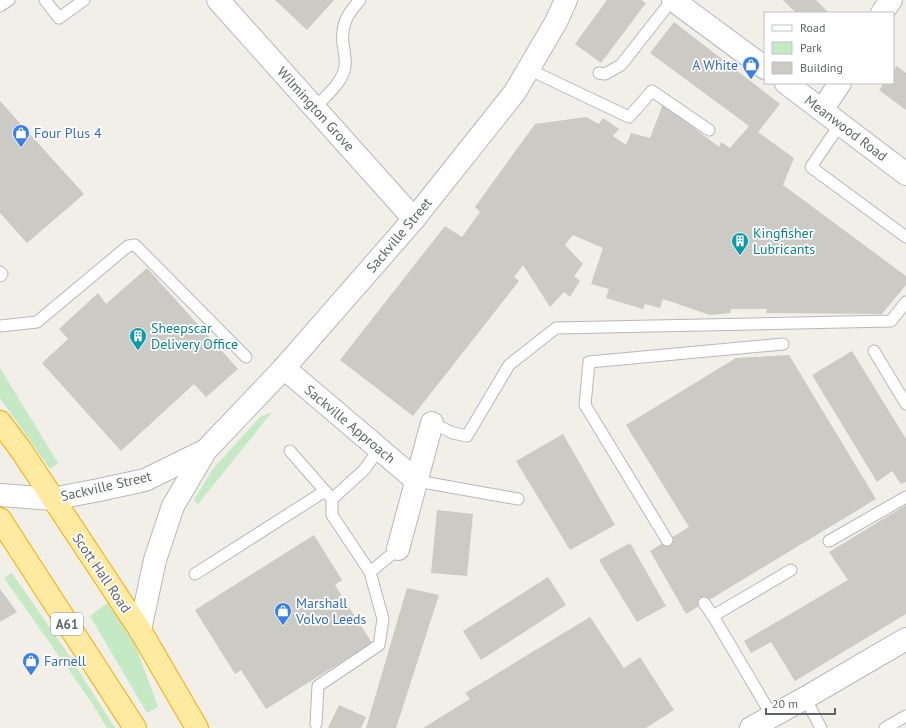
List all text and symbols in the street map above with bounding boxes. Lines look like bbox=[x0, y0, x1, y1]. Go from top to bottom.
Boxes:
legend bbox=[764, 12, 894, 84]
text: Road bbox=[800, 20, 825, 35]
text: Park bbox=[800, 40, 822, 55]
shop icon: A White bbox=[741, 55, 761, 80]
place label: A White bbox=[692, 56, 738, 74]
text: Building bbox=[800, 60, 843, 75]
street label: Wilmington Grove bbox=[273, 63, 359, 155]
street label: Meanwood Road bbox=[801, 91, 891, 165]
shop icon: Four Plus 4 bbox=[11, 123, 31, 148]
place label: Four Plus 4 bbox=[34, 124, 102, 142]
street label: Sackville Street bbox=[362, 194, 436, 276]
place label: Kingfisher Lubricants bbox=[753, 224, 815, 258]
building icon: Kingfisher Lubricants bbox=[730, 231, 750, 256]
place label: Sheepscar Delivery Office bbox=[151, 319, 238, 353]
building icon: Sheepscar Delivery Office bbox=[128, 326, 148, 351]
street label: Sackville Approach bbox=[301, 381, 399, 467]
street label: Sackville Street bbox=[59, 467, 153, 505]
street label: Scott Hall Road bbox=[69, 530, 135, 616]
place label: Marshall Volvo Leeds bbox=[295, 594, 367, 628]
shop icon: Marshall Volvo Leeds bbox=[273, 601, 293, 626]
road number: A61 bbox=[51, 613, 83, 635]
shop icon: Farnell bbox=[21, 651, 41, 676]
place label: Farnell bbox=[44, 652, 86, 670]
scale bar bbox=[766, 690, 835, 716]
text: 20 m bbox=[772, 696, 798, 711]

